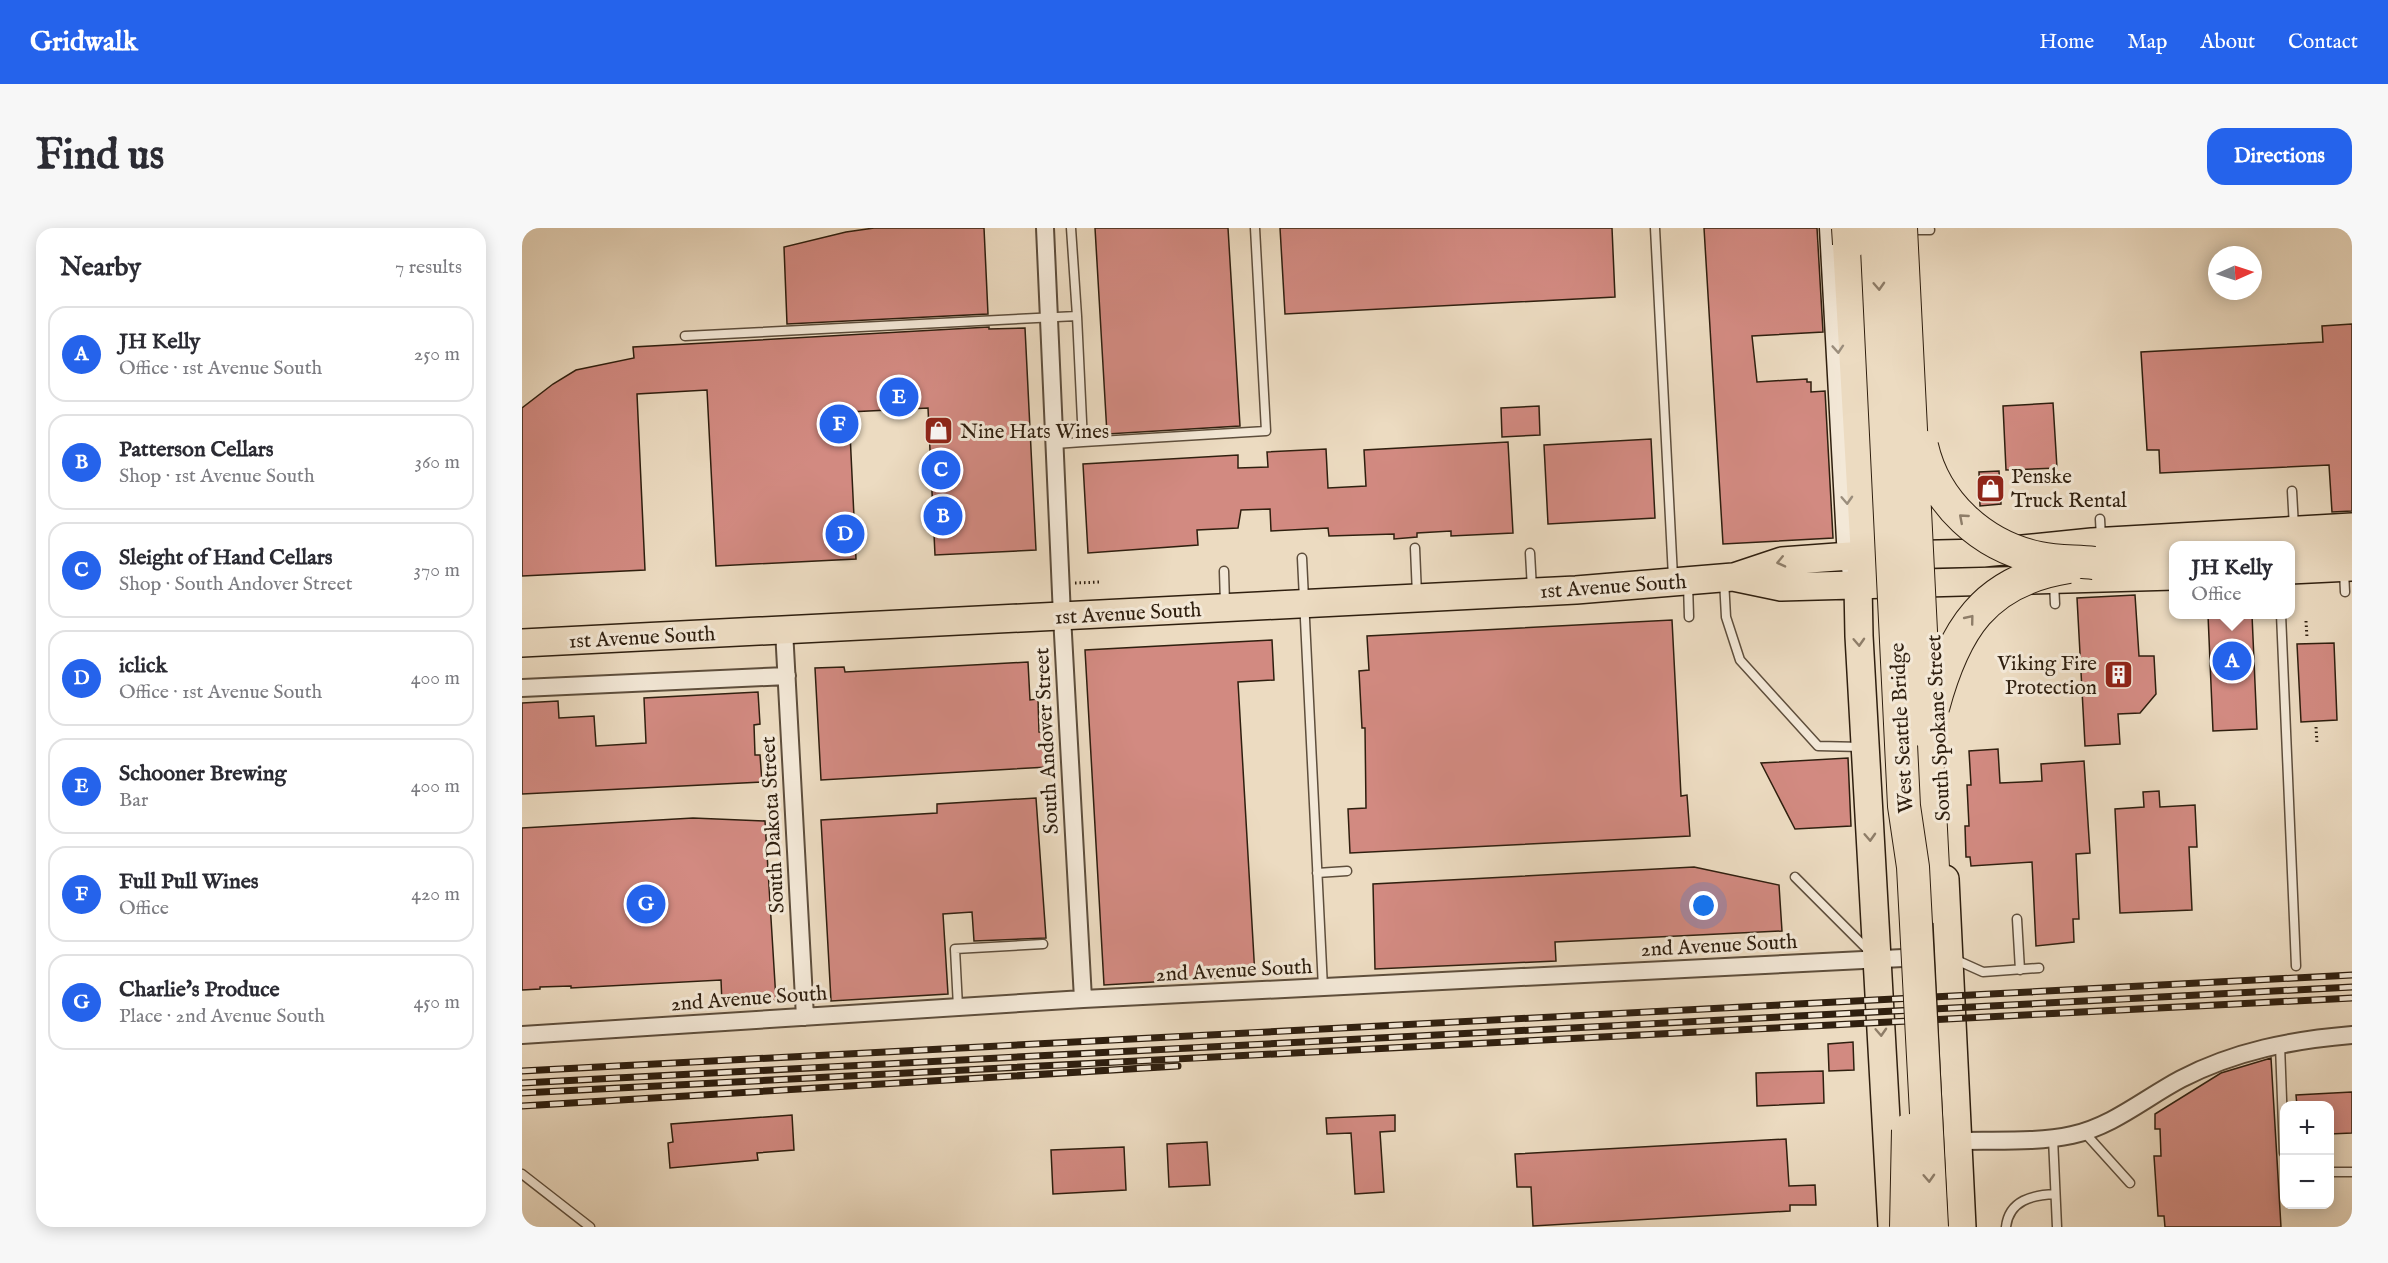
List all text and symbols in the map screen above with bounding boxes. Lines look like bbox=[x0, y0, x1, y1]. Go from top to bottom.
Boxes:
text: Gridwalk bbox=[30, 25, 138, 60]
text: Home bbox=[2039, 29, 2094, 56]
text: Map bbox=[2127, 29, 2167, 56]
text: About bbox=[2200, 29, 2255, 56]
text: Contact bbox=[2288, 29, 2358, 56]
button: Directions bbox=[2207, 128, 2352, 185]
text: Find us bbox=[36, 130, 164, 183]
north arrow bbox=[2208, 246, 2262, 300]
text: Nearby bbox=[60, 251, 141, 284]
text: 7 results bbox=[395, 255, 462, 280]
one-way arrow bbox=[1872, 282, 1885, 291]
text: JH Kelly bbox=[119, 328, 200, 356]
text: A bbox=[75, 342, 88, 367]
text: 250 m bbox=[414, 342, 460, 367]
one-way arrow bbox=[1831, 345, 1844, 354]
text: Office · 1st Avenue South bbox=[119, 356, 322, 381]
pin: E bbox=[880, 374, 919, 420]
pin: F bbox=[820, 402, 858, 446]
shop icon: Nine Hats Wines bbox=[923, 415, 955, 447]
place label: Nine Hats Wines bbox=[960, 419, 1109, 446]
text: Patterson Cellars bbox=[119, 436, 274, 464]
pin: C bbox=[922, 448, 960, 492]
text: B bbox=[75, 450, 88, 475]
text: 360 m bbox=[414, 450, 460, 475]
text: Shop · 1st Avenue South bbox=[119, 464, 315, 489]
place label: Penske Truck Rental bbox=[2011, 464, 2127, 515]
shop icon: Penske Truck Rental bbox=[1974, 472, 2006, 504]
pin: B bbox=[924, 494, 962, 538]
one-way arrow bbox=[1840, 496, 1853, 505]
pin: D bbox=[826, 512, 864, 556]
one-way arrow bbox=[1959, 514, 1970, 525]
popup bbox=[2169, 541, 2295, 619]
text: Sleight of Hand Cellars bbox=[119, 544, 333, 572]
text: JH Kelly bbox=[2191, 554, 2273, 582]
one-way arrow bbox=[1776, 555, 1786, 568]
text: C bbox=[74, 558, 89, 583]
text: 370 m bbox=[414, 558, 460, 583]
street label: 1st Avenue South bbox=[1539, 569, 1687, 606]
text: Shop · South Andover Street bbox=[119, 572, 353, 597]
text: Office bbox=[2191, 582, 2241, 607]
street label: 1st Avenue South bbox=[1054, 597, 1202, 632]
one-way arrow bbox=[1963, 615, 1974, 626]
street label: 1st Avenue South bbox=[568, 621, 716, 656]
street label: South Spokane Street bbox=[1921, 634, 1958, 822]
one-way arrow bbox=[1852, 638, 1865, 647]
pin: A bbox=[2212, 638, 2252, 684]
street label: West Seattle Bridge bbox=[1885, 642, 1920, 814]
street label: South Andover Street bbox=[1029, 647, 1066, 835]
place label: Viking Fire Protection bbox=[1996, 651, 2097, 702]
text: iclick bbox=[119, 652, 167, 680]
building icon: Viking Fire Protection bbox=[2102, 659, 2134, 691]
text: D bbox=[73, 666, 90, 691]
text: 400 m bbox=[411, 666, 460, 691]
text: Office · 1st Avenue South bbox=[119, 680, 322, 705]
street label: South Dakota Street bbox=[755, 736, 792, 914]
text: Schooner Brewing bbox=[119, 760, 286, 788]
text: E bbox=[75, 774, 88, 799]
text: 400 m bbox=[411, 774, 460, 799]
text: Bar bbox=[119, 788, 148, 813]
one-way arrow bbox=[1864, 833, 1877, 842]
text: Full Pull Wines bbox=[119, 868, 259, 896]
text: F bbox=[75, 882, 88, 907]
text: 420 m bbox=[411, 882, 460, 907]
pin: G bbox=[626, 882, 666, 926]
your location bbox=[1689, 891, 1718, 920]
text: Office bbox=[119, 896, 169, 921]
street label: 2nd Avenue South bbox=[1640, 929, 1798, 964]
street label: 2nd Avenue South bbox=[1155, 954, 1313, 989]
text: Charlie's Produce bbox=[119, 976, 280, 1004]
street label: 2nd Avenue South bbox=[670, 981, 828, 1018]
text: G bbox=[74, 990, 89, 1015]
text: 450 m bbox=[413, 990, 460, 1015]
text: Place · 2nd Avenue South bbox=[119, 1004, 325, 1029]
one-way arrow bbox=[1875, 1027, 1888, 1036]
map controls bbox=[2280, 1101, 2334, 1209]
button: + bbox=[2280, 1101, 2334, 1155]
button: − bbox=[2280, 1155, 2334, 1209]
one-way arrow bbox=[1923, 1174, 1936, 1183]

